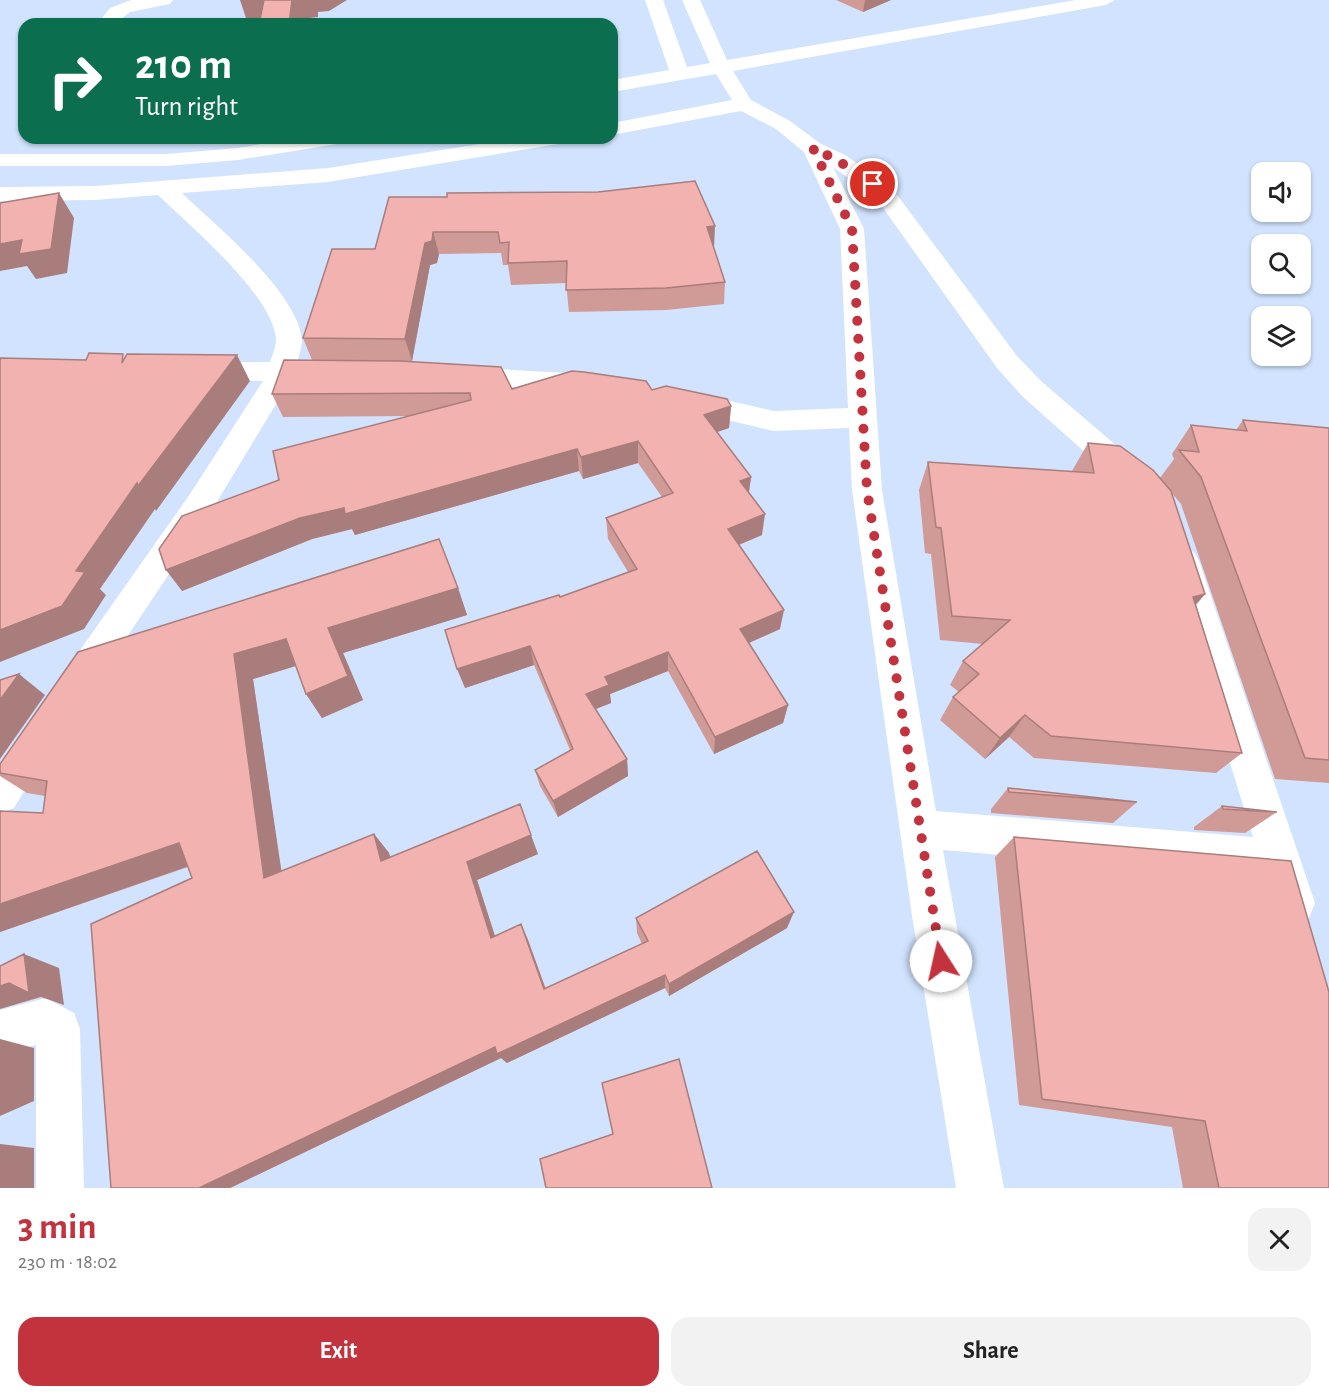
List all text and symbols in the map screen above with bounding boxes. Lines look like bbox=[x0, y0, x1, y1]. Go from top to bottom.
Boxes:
icon: right bbox=[36, 42, 114, 120]
text: 210 m bbox=[135, 44, 232, 86]
text: Turn right bbox=[135, 93, 238, 120]
pin bbox=[847, 158, 898, 209]
map controls bbox=[1251, 162, 1311, 366]
button: sound bbox=[1251, 162, 1311, 222]
icon: arrive bbox=[856, 167, 889, 200]
button: search bbox=[1251, 234, 1311, 294]
button: layers bbox=[1251, 306, 1311, 366]
position arrow bbox=[909, 929, 973, 993]
button: close bbox=[1248, 1208, 1311, 1271]
text: 3 min bbox=[18, 1209, 96, 1245]
text: 230 m · 18:02 bbox=[18, 1252, 117, 1272]
button: Exit bbox=[18, 1317, 659, 1386]
button: Share bbox=[671, 1317, 1311, 1386]

